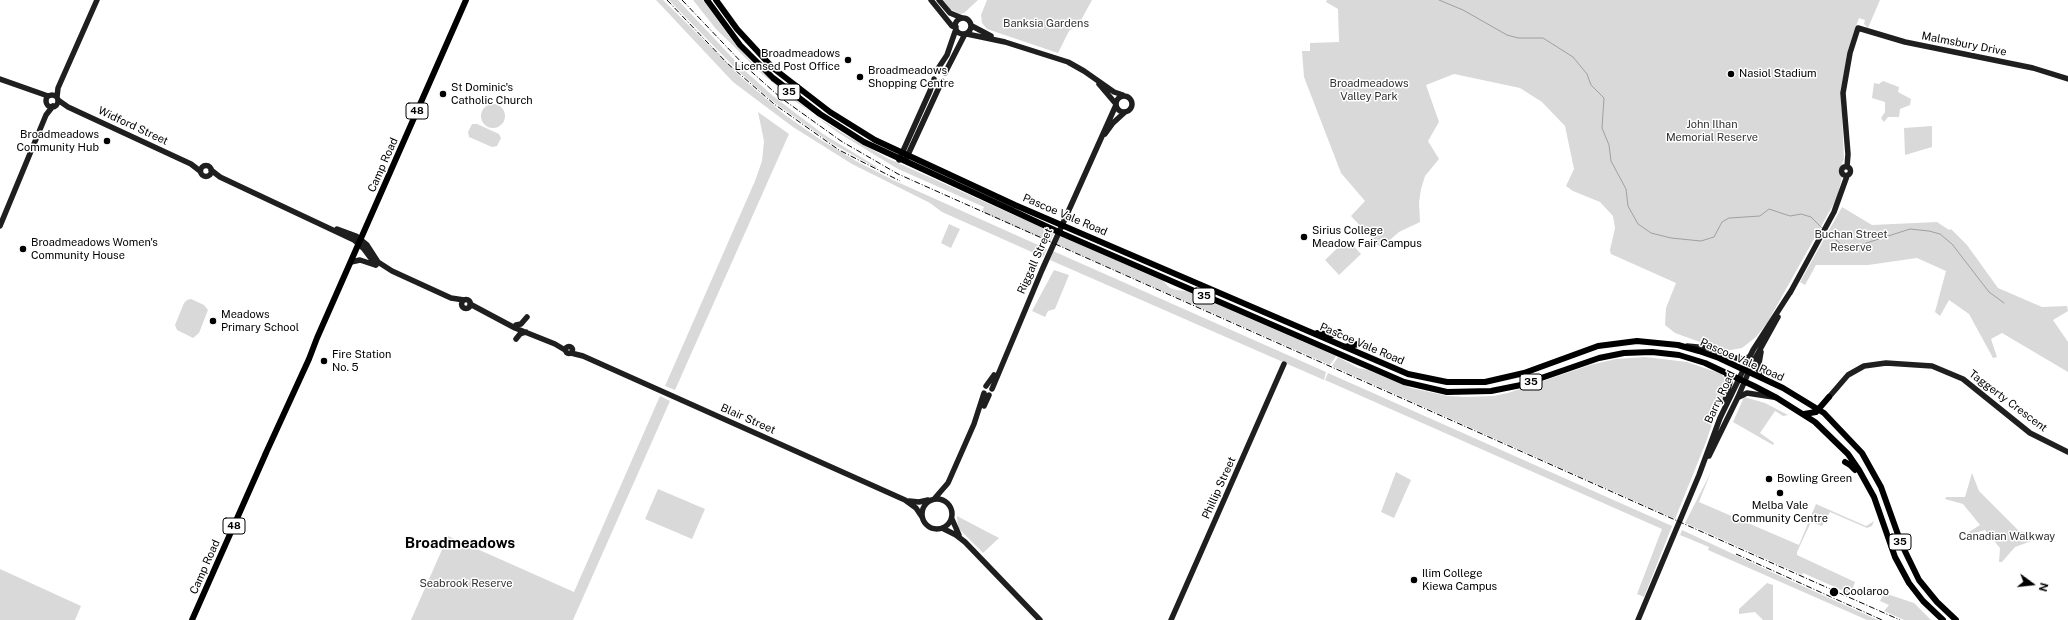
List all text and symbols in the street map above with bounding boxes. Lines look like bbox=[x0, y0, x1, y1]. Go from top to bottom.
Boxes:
park label: Banksia Gardens bbox=[1003, 17, 1089, 31]
street label: Malmsbury Drive bbox=[1920, 29, 2008, 59]
place label: Broadmeadows Licensed Post Office bbox=[735, 47, 840, 73]
marker: Broadmeadows Licensed Post Office bbox=[843, 55, 853, 65]
place label: Broadmeadows Shopping Centre bbox=[868, 64, 954, 90]
place label: Nasiol Stadium bbox=[1739, 67, 1817, 81]
marker: Nasiol Stadium bbox=[1726, 69, 1736, 79]
marker: Broadmeadows Shopping Centre bbox=[855, 72, 865, 82]
park label: Broadmeadows Valley Park bbox=[1330, 77, 1408, 103]
place label: St Dominic's Catholic Church bbox=[451, 81, 533, 107]
road number: 35 bbox=[778, 84, 800, 100]
marker: St Dominic's Catholic Church bbox=[438, 89, 448, 99]
road number: 48 bbox=[406, 103, 428, 119]
street label: Widford Street bbox=[96, 104, 170, 148]
park label: John Ilhan Memorial Reserve bbox=[1666, 118, 1758, 144]
place label: Broadmeadows Community Hub bbox=[16, 128, 99, 154]
marker: Broadmeadows Community Hub bbox=[102, 136, 112, 146]
street label: Camp Road bbox=[365, 136, 401, 194]
street label: Pascoe Vale Road bbox=[1021, 191, 1109, 239]
place label: Sirius College Meadow Fair Campus bbox=[1312, 224, 1422, 250]
street label: Riggall Street bbox=[1015, 226, 1055, 296]
park label: Buchan Street Reserve bbox=[1814, 228, 1888, 254]
marker: Sirius College Meadow Fair Campus bbox=[1299, 232, 1309, 242]
place label: Broadmeadows Women's Community House bbox=[31, 236, 158, 262]
marker: Broadmeadows Women's Community House bbox=[18, 244, 28, 254]
road number: 35 bbox=[1193, 288, 1215, 304]
place label: Meadows Primary School bbox=[221, 308, 299, 334]
marker: Meadows Primary School bbox=[208, 316, 218, 326]
street label: Pascoe Vale Road bbox=[1318, 320, 1406, 368]
street label: Pascoe Vale Road bbox=[1698, 336, 1786, 384]
place label: Fire Station No. 5 bbox=[332, 348, 391, 374]
marker: Fire Station No. 5 bbox=[319, 356, 329, 366]
street label: Taggerty Crescent bbox=[1966, 367, 2050, 435]
street label: Barry Road bbox=[1702, 368, 1738, 426]
road number: 35 bbox=[1520, 374, 1542, 390]
street label: Blair Street bbox=[719, 401, 777, 437]
street label: Phillip Street bbox=[1199, 455, 1239, 521]
place label: Bowling Green bbox=[1777, 472, 1852, 486]
marker: Bowling Green bbox=[1764, 474, 1774, 484]
marker: Melba Vale Community Centre bbox=[1775, 488, 1785, 498]
place label: Melba Vale Community Centre bbox=[1732, 499, 1828, 525]
road number: 48 bbox=[223, 518, 245, 534]
park label: Canadian Walkway bbox=[1959, 530, 2055, 544]
district label: Broadmeadows bbox=[405, 534, 515, 552]
road number: 35 bbox=[1889, 534, 1911, 550]
street label: Camp Road bbox=[187, 538, 223, 596]
north arrow bbox=[2012, 564, 2052, 604]
place label: Ilim College Kiewa Campus bbox=[1422, 567, 1497, 593]
marker: Ilim College Kiewa Campus bbox=[1409, 575, 1419, 585]
park label: Seabrook Reserve bbox=[419, 577, 513, 591]
text: N bbox=[2037, 581, 2051, 593]
place label: Coolaroo bbox=[1843, 585, 1889, 599]
marker: Coolaroo bbox=[1828, 586, 1840, 598]

